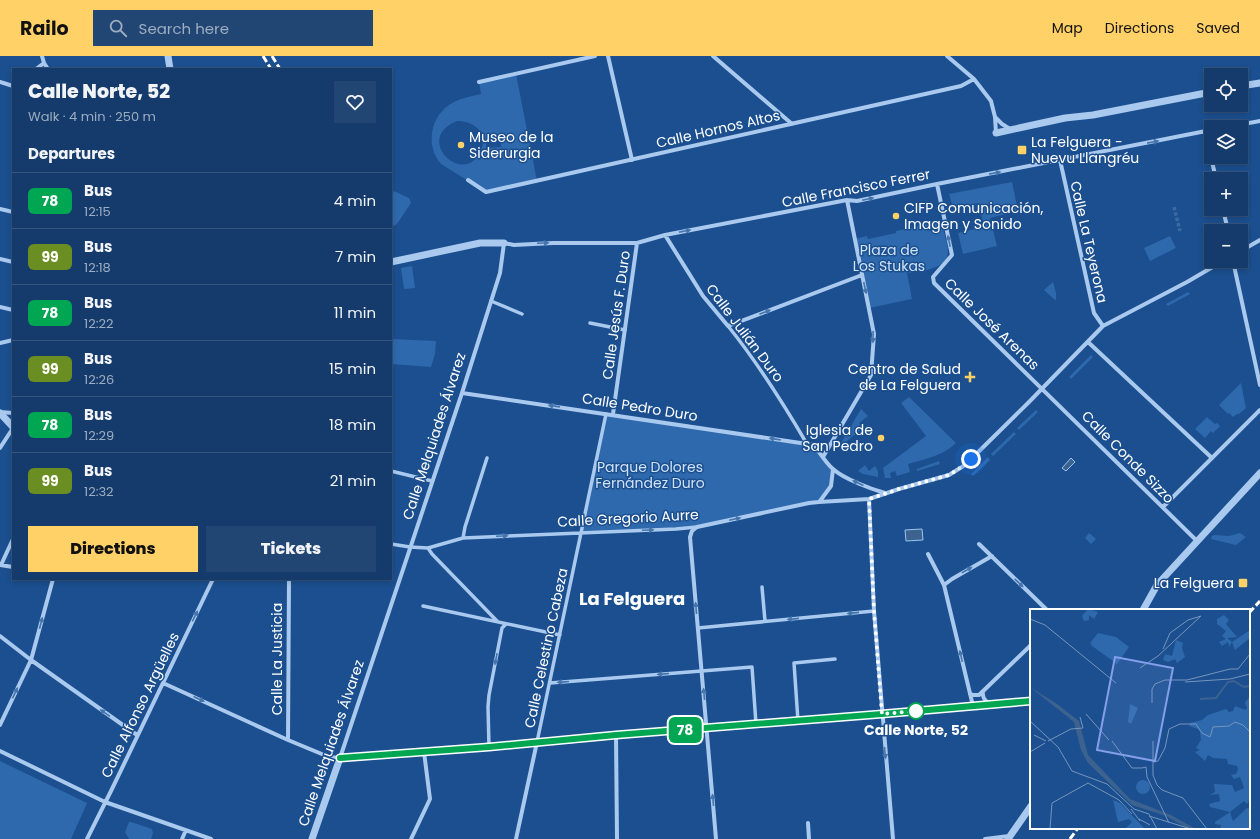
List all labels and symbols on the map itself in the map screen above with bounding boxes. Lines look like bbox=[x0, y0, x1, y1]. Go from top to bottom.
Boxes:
street label: Calle Hornos Altos bbox=[654, 105, 782, 153]
place label: Museo de la Siderurgia bbox=[469, 127, 554, 163]
place label: La Felguera - Nuevu Llangréu bbox=[1031, 132, 1139, 168]
one-way arrow bbox=[1147, 139, 1159, 145]
marker: Museo de la Siderurgia bbox=[456, 140, 466, 150]
marker: La Felguera - Nuevu Llangréu bbox=[1016, 144, 1028, 156]
street label: Calle Francisco Ferrer bbox=[780, 164, 932, 212]
one-way arrow bbox=[989, 169, 1001, 175]
street label: Calle La Teyerona bbox=[1065, 179, 1113, 305]
one-way arrow bbox=[862, 196, 874, 202]
place label: CIFP Comunicación, Imagen y Sonido bbox=[904, 198, 1044, 234]
marker: CIFP Comunicación, Imagen y Sonido bbox=[891, 211, 901, 221]
one-way arrow bbox=[679, 228, 691, 234]
one-way arrow bbox=[946, 235, 952, 248]
one-way arrow bbox=[537, 240, 549, 247]
park label: Plaza de Los Stukas bbox=[853, 240, 925, 276]
street label: Calle Jesús F. Duro bbox=[597, 249, 635, 381]
street label: Calle José Arenas bbox=[940, 273, 1044, 375]
street label: Calle Julián Duro bbox=[701, 280, 789, 386]
one-way arrow bbox=[862, 282, 868, 294]
one-way arrow bbox=[759, 309, 771, 315]
one-way arrow bbox=[870, 331, 877, 343]
street label: Calle Melquiades Álvarez bbox=[397, 350, 471, 522]
place label: Centro de Salud de La Felguera bbox=[848, 359, 961, 395]
marker: Centro de Salud de La Felguera bbox=[964, 371, 976, 383]
street label: Calle Pedro Duro bbox=[581, 388, 699, 426]
one-way arrow bbox=[547, 403, 560, 409]
street label: Calle Conde Sizzo bbox=[1077, 406, 1179, 508]
place label: Iglesia de San Pedro bbox=[802, 420, 873, 456]
marker: Iglesia de San Pedro bbox=[876, 433, 886, 443]
one-way arrow bbox=[769, 436, 781, 442]
your location bbox=[961, 449, 981, 469]
park label: Parque Dolores Fernández Duro bbox=[595, 457, 705, 493]
one-way arrow bbox=[853, 480, 864, 486]
street label: Calle Gregorio Aurre bbox=[557, 504, 700, 532]
one-way arrow bbox=[729, 515, 741, 521]
one-way arrow bbox=[642, 527, 654, 534]
one-way arrow bbox=[496, 533, 508, 540]
street label: Calle Celestino Cabeza bbox=[519, 566, 573, 730]
one-way arrow bbox=[961, 566, 973, 573]
place label: La Felguera bbox=[1154, 573, 1234, 593]
marker: La Felguera bbox=[1237, 577, 1249, 589]
one-way arrow bbox=[1014, 578, 1024, 588]
district label: La Felguera bbox=[579, 586, 685, 611]
one-way arrow bbox=[693, 602, 700, 614]
street label: Calle La Justicia bbox=[267, 603, 287, 715]
inset map bbox=[1030, 609, 1250, 829]
one-way arrow bbox=[192, 610, 198, 621]
one-way arrow bbox=[847, 610, 859, 616]
one-way arrow bbox=[787, 615, 799, 622]
one-way arrow bbox=[38, 616, 44, 628]
street label: Calle Alfonso Argüelles bbox=[96, 629, 184, 781]
one-way arrow bbox=[958, 650, 964, 662]
one-way arrow bbox=[493, 653, 499, 666]
street label: Calle Melquiades Álvarez bbox=[293, 657, 369, 829]
one-way arrow bbox=[657, 671, 669, 678]
one-way arrow bbox=[557, 679, 569, 686]
one-way arrow bbox=[12, 687, 18, 698]
one-way arrow bbox=[700, 688, 707, 700]
one-way arrow bbox=[193, 696, 204, 702]
marker: Calle Norte, 52 bbox=[907, 702, 925, 720]
one-way arrow bbox=[100, 709, 111, 717]
line badge: 78 bbox=[667, 717, 703, 743]
place label: Calle Norte, 52 bbox=[864, 720, 968, 740]
one-way arrow bbox=[882, 747, 889, 759]
one-way arrow bbox=[709, 794, 716, 806]

